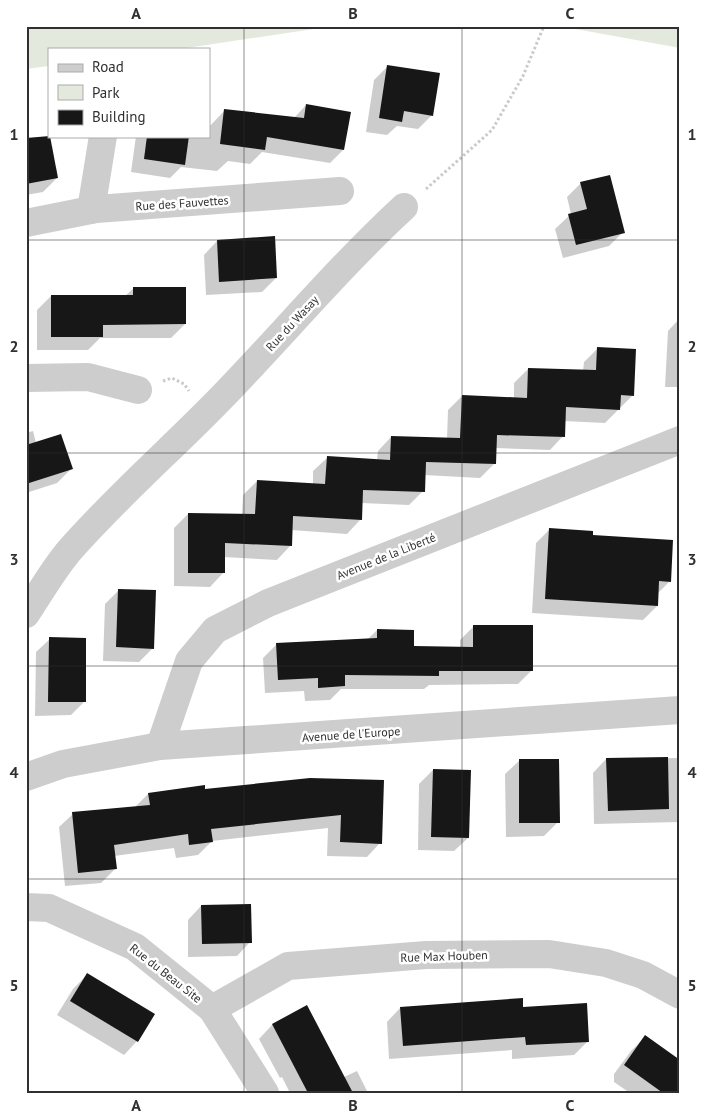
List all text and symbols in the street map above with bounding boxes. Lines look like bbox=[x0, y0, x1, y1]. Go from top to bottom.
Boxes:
text: A bbox=[131, 3, 141, 23]
text: B bbox=[348, 3, 358, 23]
text: C bbox=[566, 3, 575, 23]
legend bbox=[48, 48, 210, 138]
text: Road bbox=[92, 57, 124, 76]
text: Park bbox=[92, 83, 120, 102]
text: Building bbox=[92, 107, 146, 126]
text: 1 bbox=[9, 124, 19, 144]
text: 1 bbox=[687, 124, 697, 144]
street label: Rue des Fauvettes bbox=[135, 192, 229, 214]
street label: Rue du Wasay bbox=[262, 292, 322, 354]
text: 2 bbox=[9, 336, 19, 356]
text: 2 bbox=[687, 336, 697, 356]
street label: Avenue de la Liberté bbox=[334, 529, 438, 583]
text: 3 bbox=[9, 549, 19, 569]
text: 3 bbox=[687, 549, 697, 569]
street label: Avenue de l'Europe bbox=[301, 723, 401, 745]
text: 4 bbox=[9, 762, 19, 782]
text: 4 bbox=[687, 762, 697, 782]
street label: Rue du Beau Site bbox=[127, 940, 205, 1006]
street label: Rue Max Houben bbox=[400, 947, 488, 965]
text: 5 bbox=[9, 975, 19, 995]
text: 5 bbox=[687, 975, 697, 995]
text: A bbox=[131, 1095, 141, 1115]
text: B bbox=[348, 1095, 358, 1115]
text: C bbox=[566, 1095, 575, 1115]

